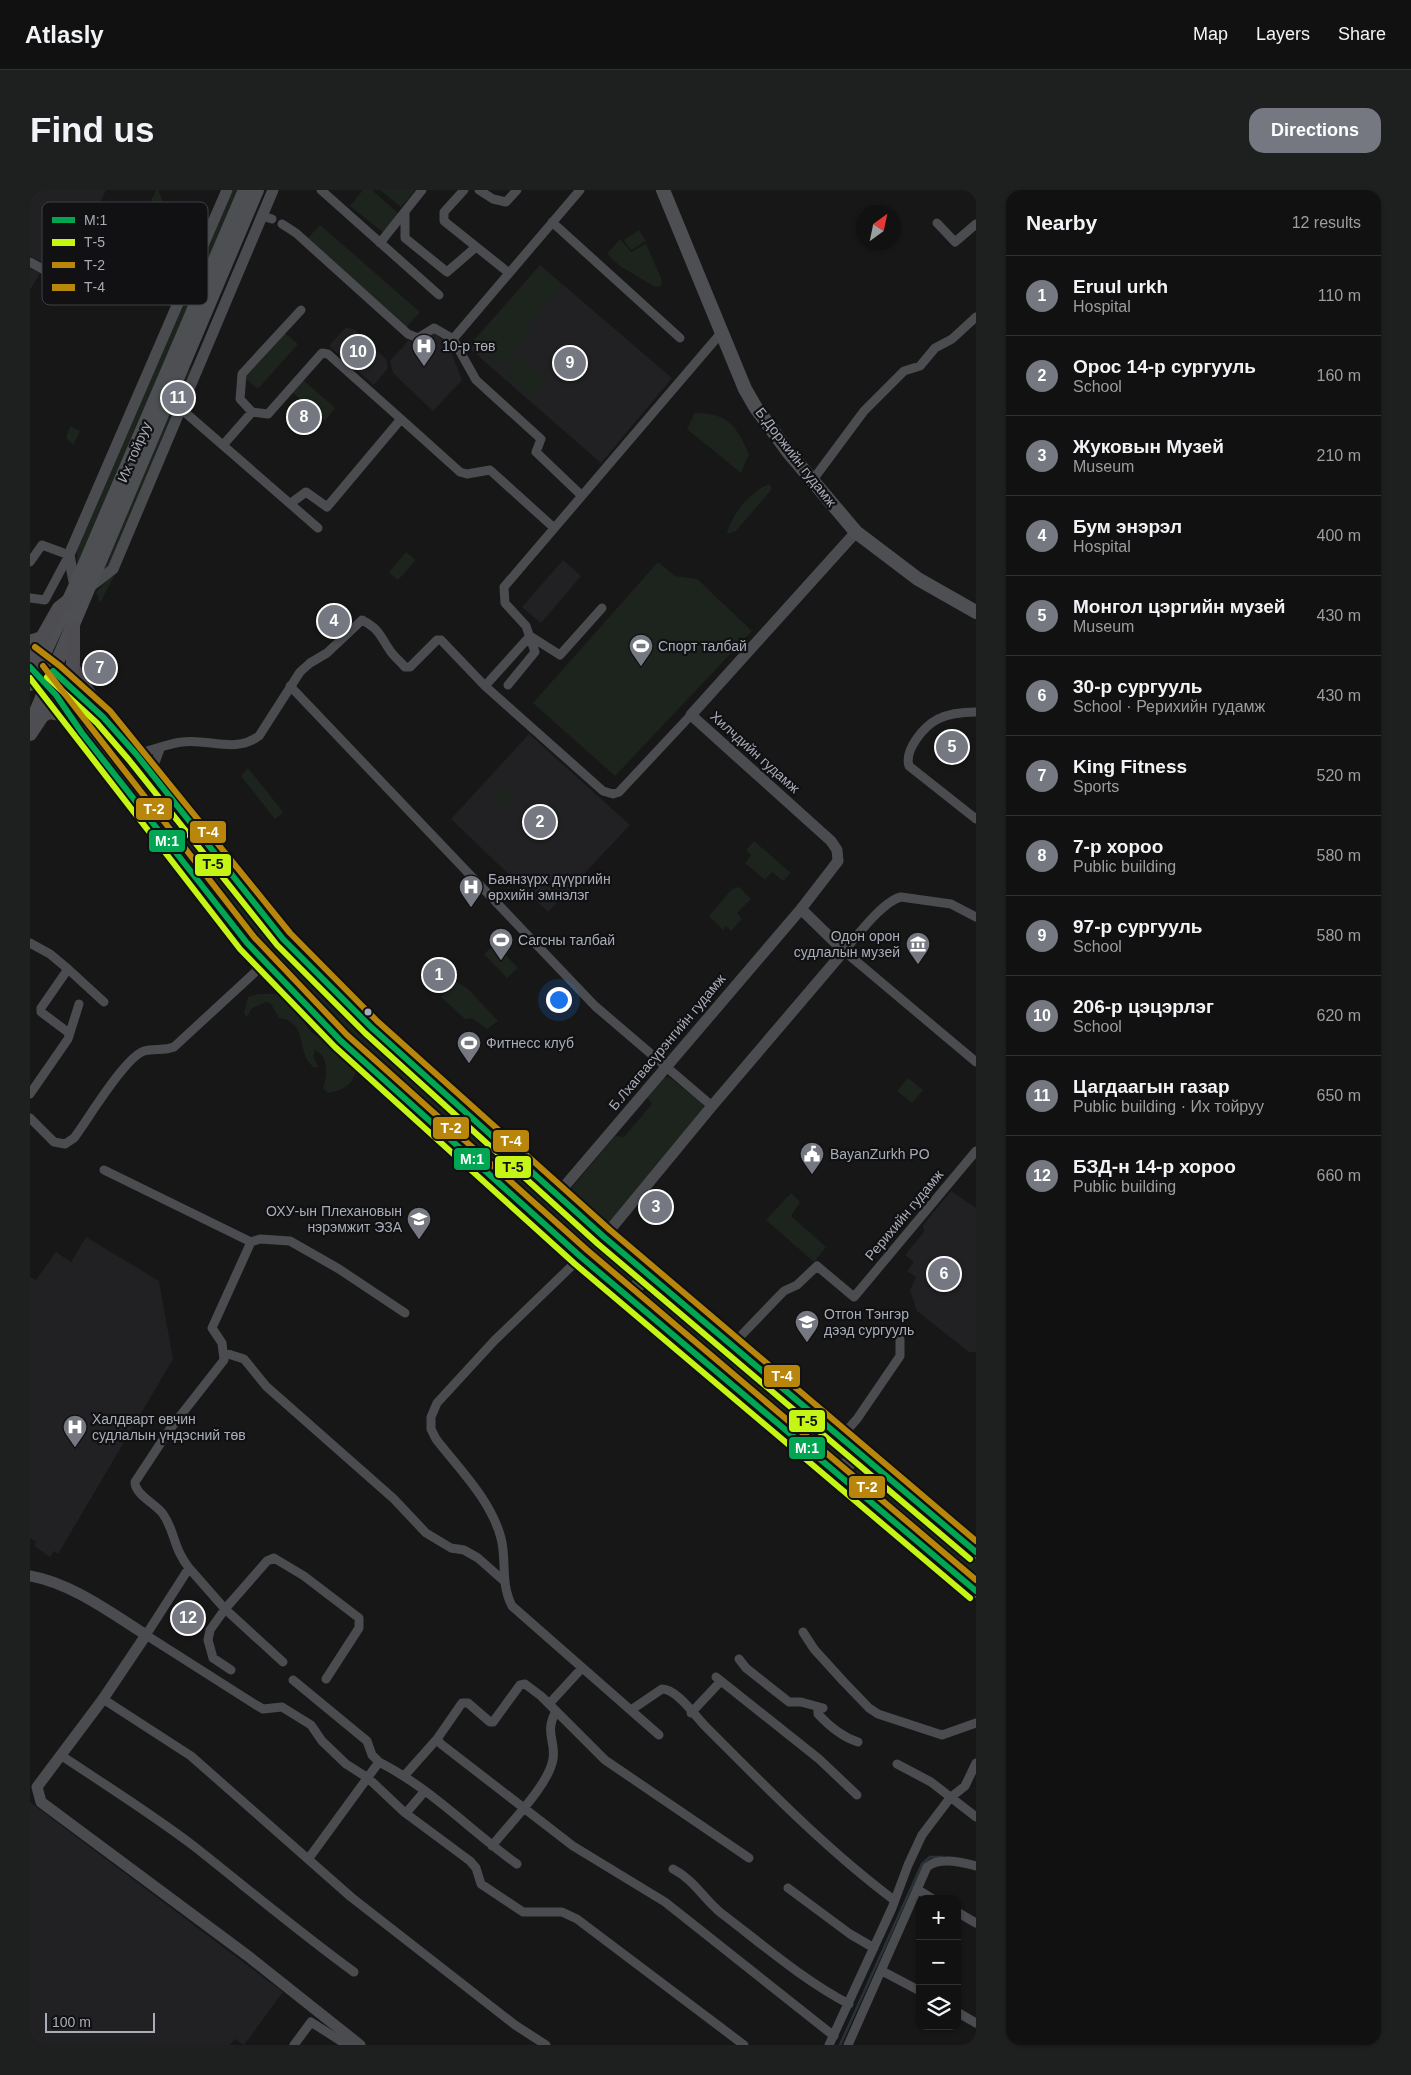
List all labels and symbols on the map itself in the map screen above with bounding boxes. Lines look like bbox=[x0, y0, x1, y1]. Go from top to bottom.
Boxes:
legend bbox=[42, 202, 208, 305]
north arrow bbox=[856, 205, 901, 250]
text: М:1 bbox=[84, 212, 108, 228]
text: Т-5 bbox=[84, 234, 105, 250]
text: Т-2 bbox=[84, 257, 105, 273]
text: Т-4 bbox=[84, 279, 105, 295]
pin: 10 bbox=[342, 333, 374, 371]
hospital icon: 10-р төв bbox=[411, 333, 437, 367]
place label: 10-р төв bbox=[442, 338, 496, 354]
pin: 9 bbox=[554, 344, 586, 382]
pin: 11 bbox=[162, 379, 194, 417]
pin: 8 bbox=[288, 398, 320, 436]
street label: Б.Доржийн гудамж bbox=[752, 404, 840, 510]
street label: Их тойруу bbox=[114, 419, 154, 485]
pin: 4 bbox=[318, 602, 350, 640]
sports icon: Спорт талбай bbox=[628, 633, 654, 667]
place label: Спорт талбай bbox=[658, 638, 747, 654]
pin: 7 bbox=[84, 649, 116, 687]
street label: Хилчдийн гудамж bbox=[707, 708, 803, 797]
pin: 5 bbox=[936, 728, 968, 766]
line badge: Т-2 bbox=[135, 797, 173, 821]
text: Т-2 bbox=[144, 801, 165, 817]
pin: 2 bbox=[524, 803, 556, 841]
line badge: Т-4 bbox=[189, 820, 227, 844]
text: Т-4 bbox=[198, 824, 219, 840]
line badge: М:1 bbox=[148, 829, 186, 853]
text: М:1 bbox=[155, 833, 179, 849]
line badge: Т-5 bbox=[194, 853, 232, 877]
text: Т-5 bbox=[203, 856, 224, 872]
place label: Баянзүрх дүүргийн өрхийн эмнэлэг bbox=[488, 871, 611, 903]
hospital icon: Баянзүрх дүүргийн өрхийн эмнэлэг bbox=[458, 874, 484, 908]
sports icon: Сагсны талбай bbox=[488, 927, 514, 961]
place label: Одон орон судлалын музей bbox=[794, 928, 900, 960]
museum icon: Одон орон судлалын музей bbox=[905, 931, 931, 965]
place label: Сагсны талбай bbox=[518, 932, 615, 948]
pin: 1 bbox=[423, 956, 455, 994]
street label: Б.Лхагвасүрэнгийн гудамж bbox=[605, 970, 729, 1113]
your location bbox=[546, 987, 572, 1013]
unlabelled marker bbox=[363, 1007, 373, 1017]
sports icon: Фитнесс клуб bbox=[456, 1030, 482, 1064]
place label: Фитнесс клуб bbox=[486, 1035, 574, 1051]
line badge: Т-2 bbox=[432, 1116, 470, 1140]
text: Т-2 bbox=[441, 1120, 462, 1136]
line badge: Т-4 bbox=[492, 1129, 530, 1153]
text: Т-4 bbox=[501, 1133, 522, 1149]
public building icon: BayanZurkh PO bbox=[799, 1141, 825, 1175]
place label: BayanZurkh PO bbox=[830, 1146, 930, 1162]
line badge: М:1 bbox=[453, 1147, 491, 1171]
text: М:1 bbox=[460, 1151, 484, 1167]
line badge: Т-5 bbox=[494, 1155, 532, 1179]
text: Т-5 bbox=[503, 1159, 524, 1175]
street label: Рерихийн гудамж bbox=[862, 1166, 947, 1263]
pin: 3 bbox=[640, 1188, 672, 1226]
place label: ОХУ-ын Плехановын нэрэмжит ЭЗА bbox=[266, 1203, 403, 1235]
school or university icon: ОХУ-ын Плехановын нэрэмжит ЭЗА bbox=[406, 1206, 432, 1240]
pin: 6 bbox=[928, 1255, 960, 1293]
place label: Отгон Тэнгэр дээд сургууль bbox=[824, 1306, 914, 1338]
school or university icon: Отгон Тэнгэр дээд сургууль bbox=[794, 1309, 820, 1343]
line badge: Т-4 bbox=[763, 1364, 801, 1388]
text: Т-4 bbox=[772, 1368, 793, 1384]
line badge: Т-5 bbox=[788, 1409, 826, 1433]
place label: Халдварт өвчин судлалын үндэсний төв bbox=[92, 1411, 246, 1443]
text: Т-5 bbox=[797, 1413, 818, 1429]
hospital icon: Халдварт өвчин судлалын үндэсний төв bbox=[62, 1414, 88, 1448]
line badge: М:1 bbox=[788, 1436, 826, 1460]
text: М:1 bbox=[795, 1440, 819, 1456]
line badge: Т-2 bbox=[848, 1475, 886, 1499]
text: Т-2 bbox=[857, 1479, 878, 1495]
pin: 12 bbox=[172, 1599, 204, 1637]
scale bar bbox=[45, 2010, 155, 2033]

